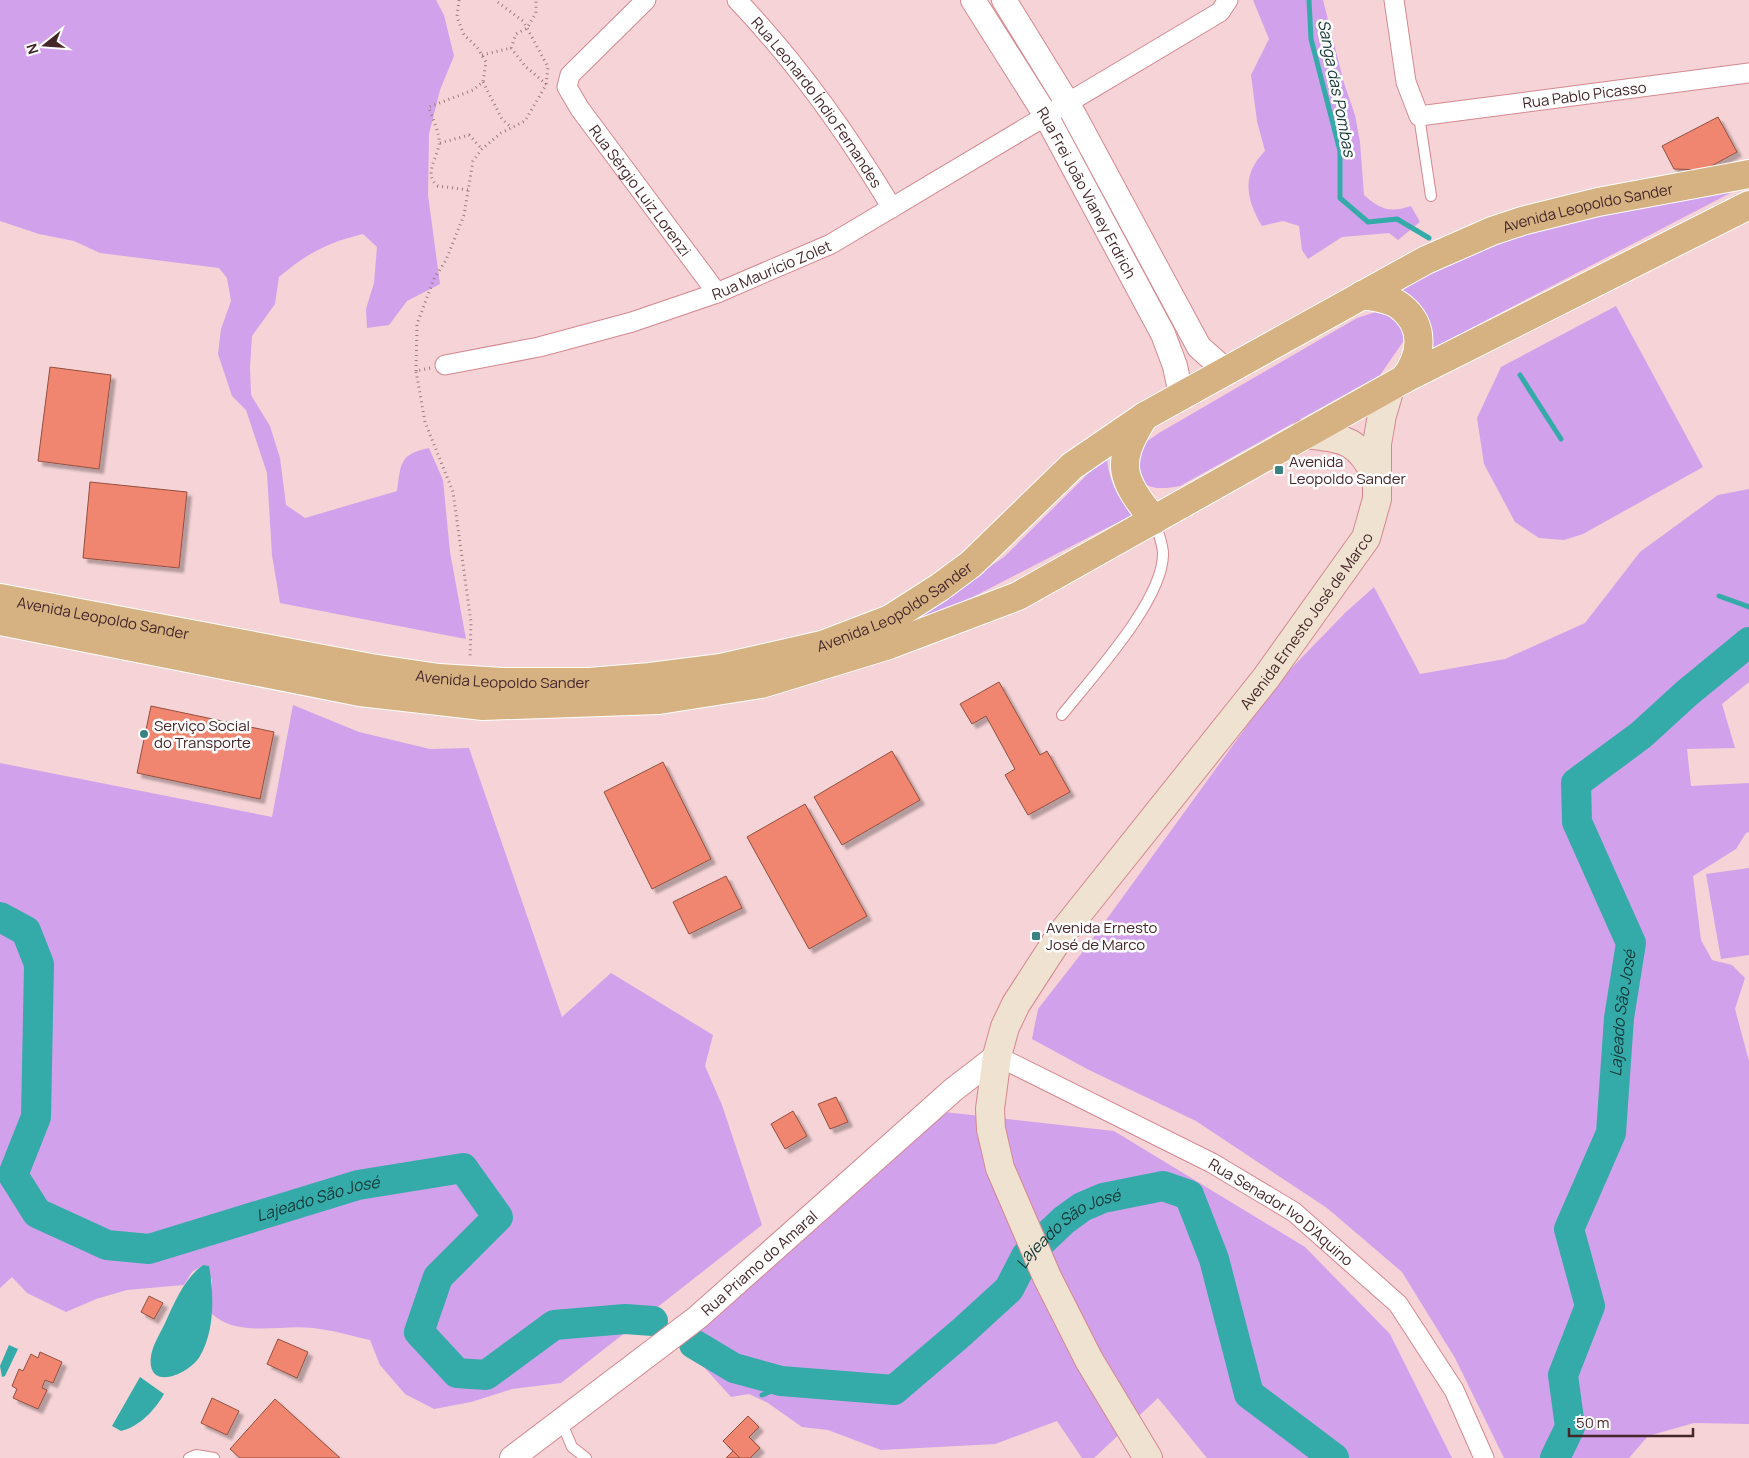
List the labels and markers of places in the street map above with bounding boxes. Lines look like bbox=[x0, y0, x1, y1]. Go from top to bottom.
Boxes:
place label: Avenida Leopoldo Sander bbox=[1289, 451, 1406, 489]
marker: Avenida Leopoldo Sander bbox=[1273, 464, 1285, 476]
place label: Serviço Social do Transporte bbox=[154, 715, 251, 753]
marker: Serviço Social do Transporte bbox=[138, 728, 150, 740]
place label: Avenida Ernesto José de Marco bbox=[1046, 917, 1158, 955]
marker: Avenida Ernesto José de Marco bbox=[1030, 930, 1042, 942]

